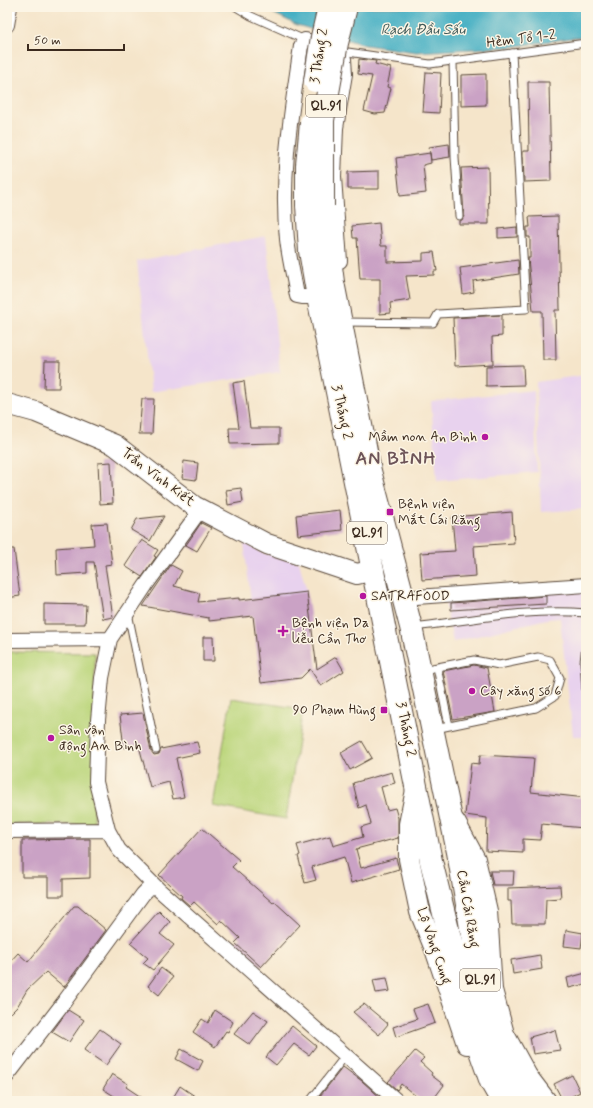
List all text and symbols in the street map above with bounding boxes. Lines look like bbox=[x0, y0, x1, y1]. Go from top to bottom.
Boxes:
water label: Rạch Đầu Sấu bbox=[381, 20, 466, 40]
scale bar bbox=[28, 26, 124, 52]
street label: Hẻm Tổ 1-2 bbox=[485, 26, 557, 52]
street label: 3 Tháng 2 bbox=[306, 27, 334, 85]
text: 50 m bbox=[34, 33, 61, 49]
road number: QL.91 bbox=[306, 95, 346, 117]
street label: 3 Tháng 2 bbox=[325, 383, 357, 441]
place label: Mầm non An Bình bbox=[368, 428, 477, 446]
marker: Mầm non An Bình bbox=[480, 432, 490, 442]
street label: Trần Vĩnh Kiết bbox=[118, 444, 199, 511]
district label: AN BÌNH bbox=[356, 447, 436, 471]
place label: Bệnh viện Mắt Cái Răng bbox=[398, 495, 480, 531]
marker: Bệnh viện Mắt Cái Răng bbox=[385, 507, 395, 517]
road number: QL.91 bbox=[347, 522, 387, 544]
place label: SATRAFOOD bbox=[371, 587, 450, 605]
marker: SATRAFOOD bbox=[358, 591, 368, 601]
place label: Bệnh viện Da liễu Cần Thơ bbox=[292, 614, 369, 648]
marker: Bệnh viện Da liễu Cần Thơ bbox=[277, 625, 289, 637]
place label: Cây xăng số 6 bbox=[480, 682, 561, 702]
marker: Cây xăng số 6 bbox=[467, 686, 477, 696]
street label: 3 Tháng 2 bbox=[390, 700, 420, 758]
place label: 90 Phạm Hùng bbox=[293, 701, 376, 721]
marker: 90 Phạm Hùng bbox=[379, 705, 389, 715]
place label: Sân vận động An Bình bbox=[59, 721, 141, 757]
marker: Sân vận động An Bình bbox=[46, 733, 56, 743]
street label: Cầu Cái Răng bbox=[450, 869, 484, 950]
street label: Lộ Vòng Cung bbox=[411, 905, 456, 988]
road number: QL.91 bbox=[460, 969, 500, 991]

